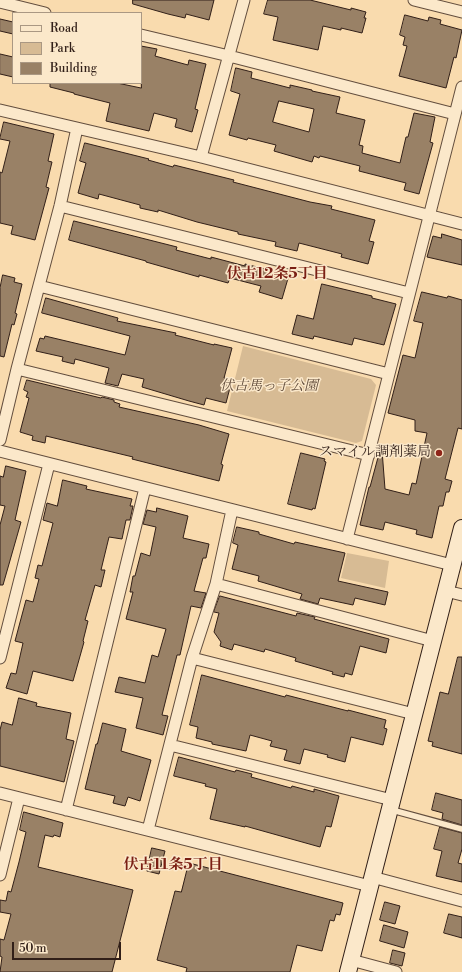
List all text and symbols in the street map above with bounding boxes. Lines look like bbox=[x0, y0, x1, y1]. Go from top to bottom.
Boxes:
legend bbox=[12, 12, 142, 84]
text: Road bbox=[50, 21, 78, 36]
text: Park bbox=[50, 41, 75, 56]
text: Building bbox=[50, 61, 97, 76]
district label: 伏古12条5丁目 bbox=[226, 265, 328, 283]
park label: 伏古馬っ子公園 bbox=[220, 379, 318, 395]
place label: スマイル調剤薬局 bbox=[319, 445, 431, 461]
marker: スマイル調剤薬局 bbox=[434, 448, 444, 458]
district label: 伏古11条5丁目 bbox=[123, 856, 223, 874]
scale bar bbox=[14, 934, 123, 960]
text: 50 m bbox=[19, 941, 47, 956]

